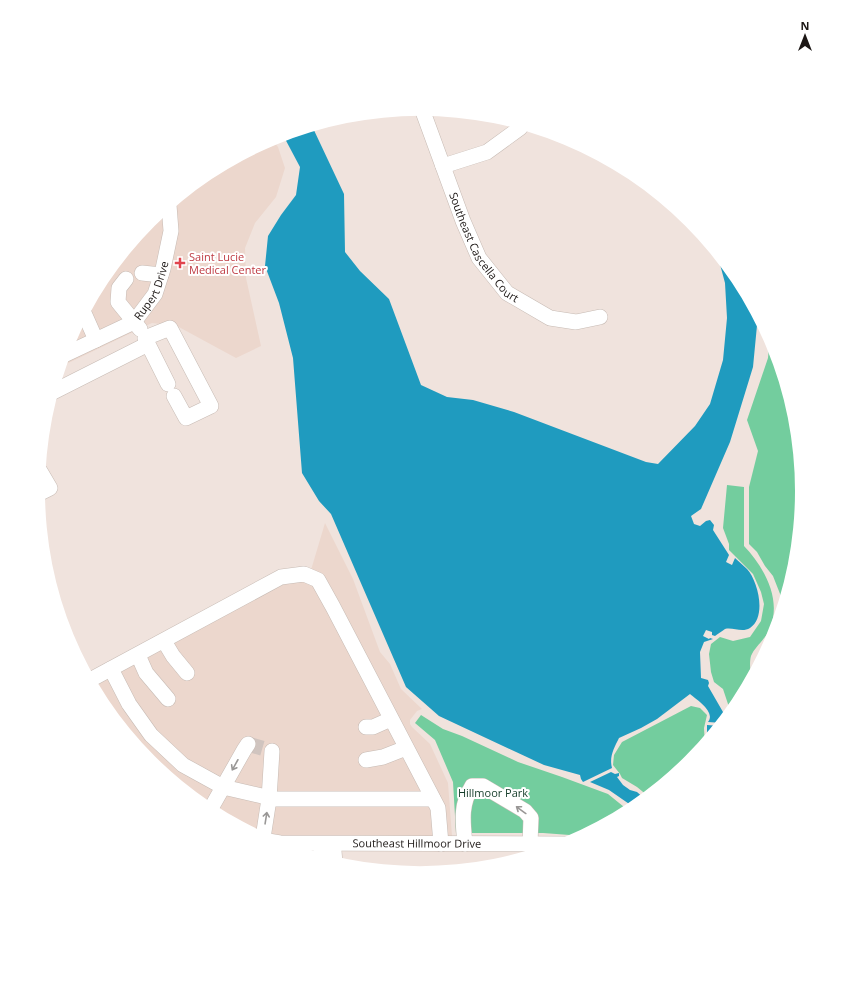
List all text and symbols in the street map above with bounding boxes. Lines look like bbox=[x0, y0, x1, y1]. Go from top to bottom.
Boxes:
north arrow bbox=[785, 16, 825, 56]
text: N bbox=[801, 18, 809, 33]
street label: Southeast Cascella Court bbox=[446, 190, 522, 305]
place label: Saint Lucie Medical Center bbox=[189, 249, 267, 277]
marker: Saint Lucie Medical Center bbox=[174, 257, 186, 269]
street label: Rupert Drive bbox=[130, 260, 171, 323]
one-way arrow bbox=[231, 759, 239, 771]
park label: Hillmoor Park bbox=[458, 785, 528, 800]
one-way arrow bbox=[516, 805, 527, 814]
one-way arrow bbox=[262, 812, 270, 825]
street label: Southeast Hillmoor Drive bbox=[352, 835, 481, 851]

